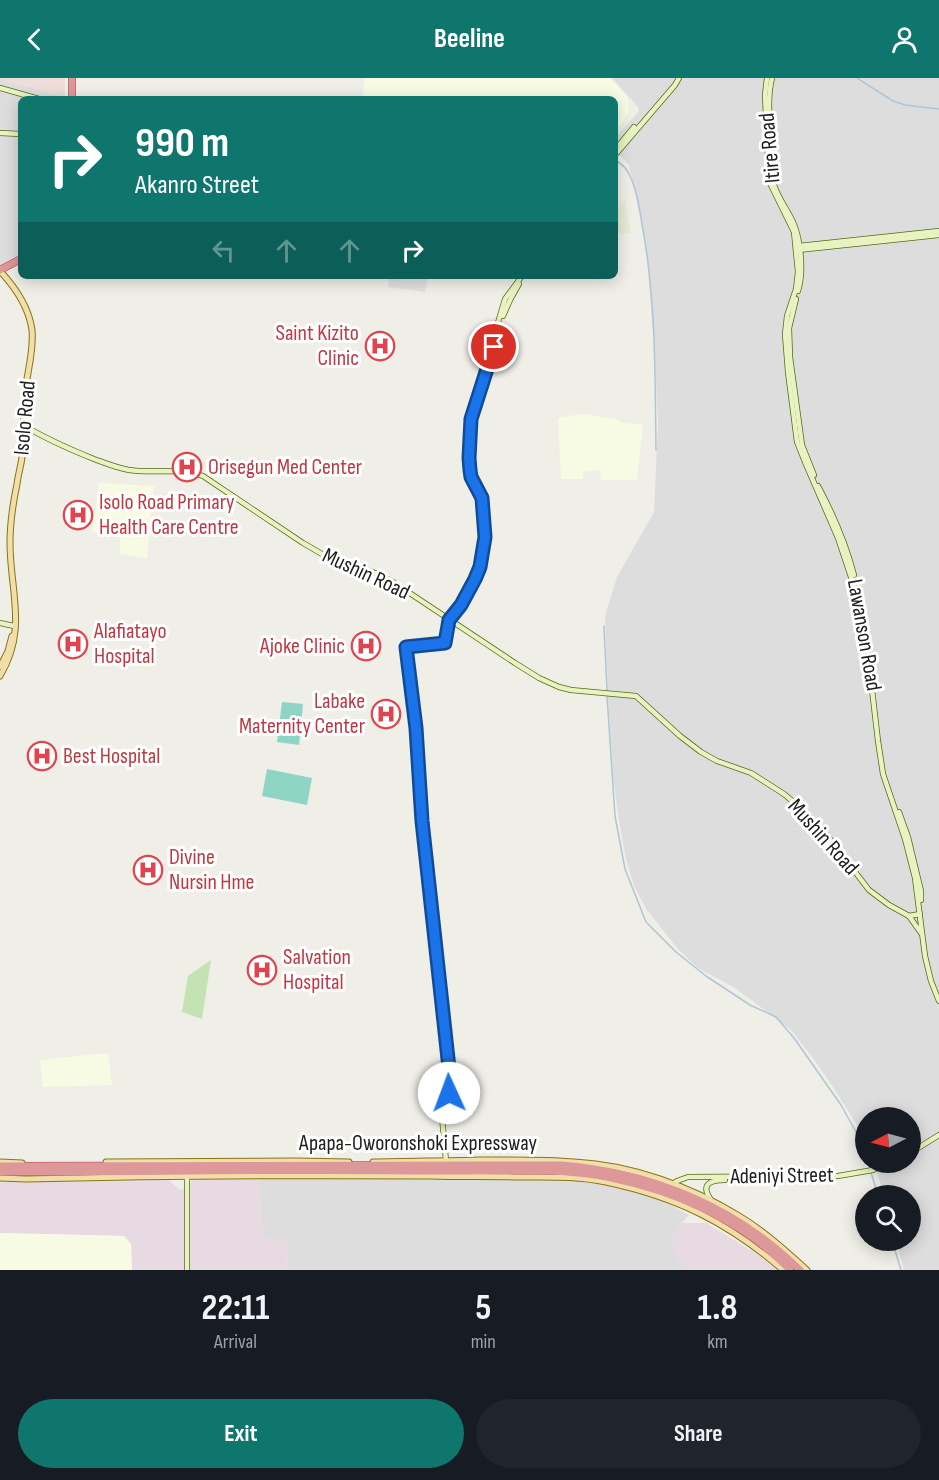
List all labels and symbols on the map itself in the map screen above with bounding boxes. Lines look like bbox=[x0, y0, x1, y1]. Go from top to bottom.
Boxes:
street label: Itire Road bbox=[753, 112, 787, 184]
place label: Saint Kizito Clinic bbox=[275, 320, 359, 372]
pin bbox=[468, 321, 519, 372]
hospital icon: Saint Kizito Clinic bbox=[364, 330, 396, 362]
street label: Isolo Road bbox=[8, 380, 42, 456]
hospital icon: Orisegun Med Center bbox=[171, 451, 203, 483]
place label: Orisegun Med Center bbox=[208, 454, 362, 481]
place label: Isolo Road Primary Health Care Centre bbox=[99, 489, 239, 541]
hospital icon: Isolo Road Primary Health Care Centre bbox=[62, 499, 94, 531]
street label: Mushin Road bbox=[318, 542, 414, 606]
street label: Lawanson Road bbox=[841, 577, 887, 693]
place label: Alafiatayo Hospital bbox=[93, 618, 167, 670]
hospital icon: Alafiatayo Hospital bbox=[57, 628, 89, 660]
hospital icon: Ajoke Clinic bbox=[350, 630, 382, 662]
place label: Ajoke Clinic bbox=[259, 633, 345, 660]
place label: Labake Maternity Center bbox=[239, 688, 365, 740]
hospital icon: Labake Maternity Center bbox=[370, 698, 402, 730]
hospital icon: Best Hospital bbox=[26, 740, 58, 772]
place label: Best Hospital bbox=[63, 743, 160, 770]
street label: Mushin Road bbox=[782, 793, 864, 881]
place label: Divine Nursin Hme bbox=[169, 844, 254, 896]
hospital icon: Divine Nursin Hme bbox=[132, 854, 164, 886]
place label: Salvation Hospital bbox=[283, 944, 351, 996]
hospital icon: Salvation Hospital bbox=[246, 954, 278, 986]
position arrow bbox=[417, 1061, 481, 1125]
north arrow bbox=[855, 1107, 921, 1173]
street label: Apapa-Oworonshoki Expressway bbox=[298, 1130, 537, 1157]
street label: Adeniyi Street bbox=[729, 1162, 834, 1190]

